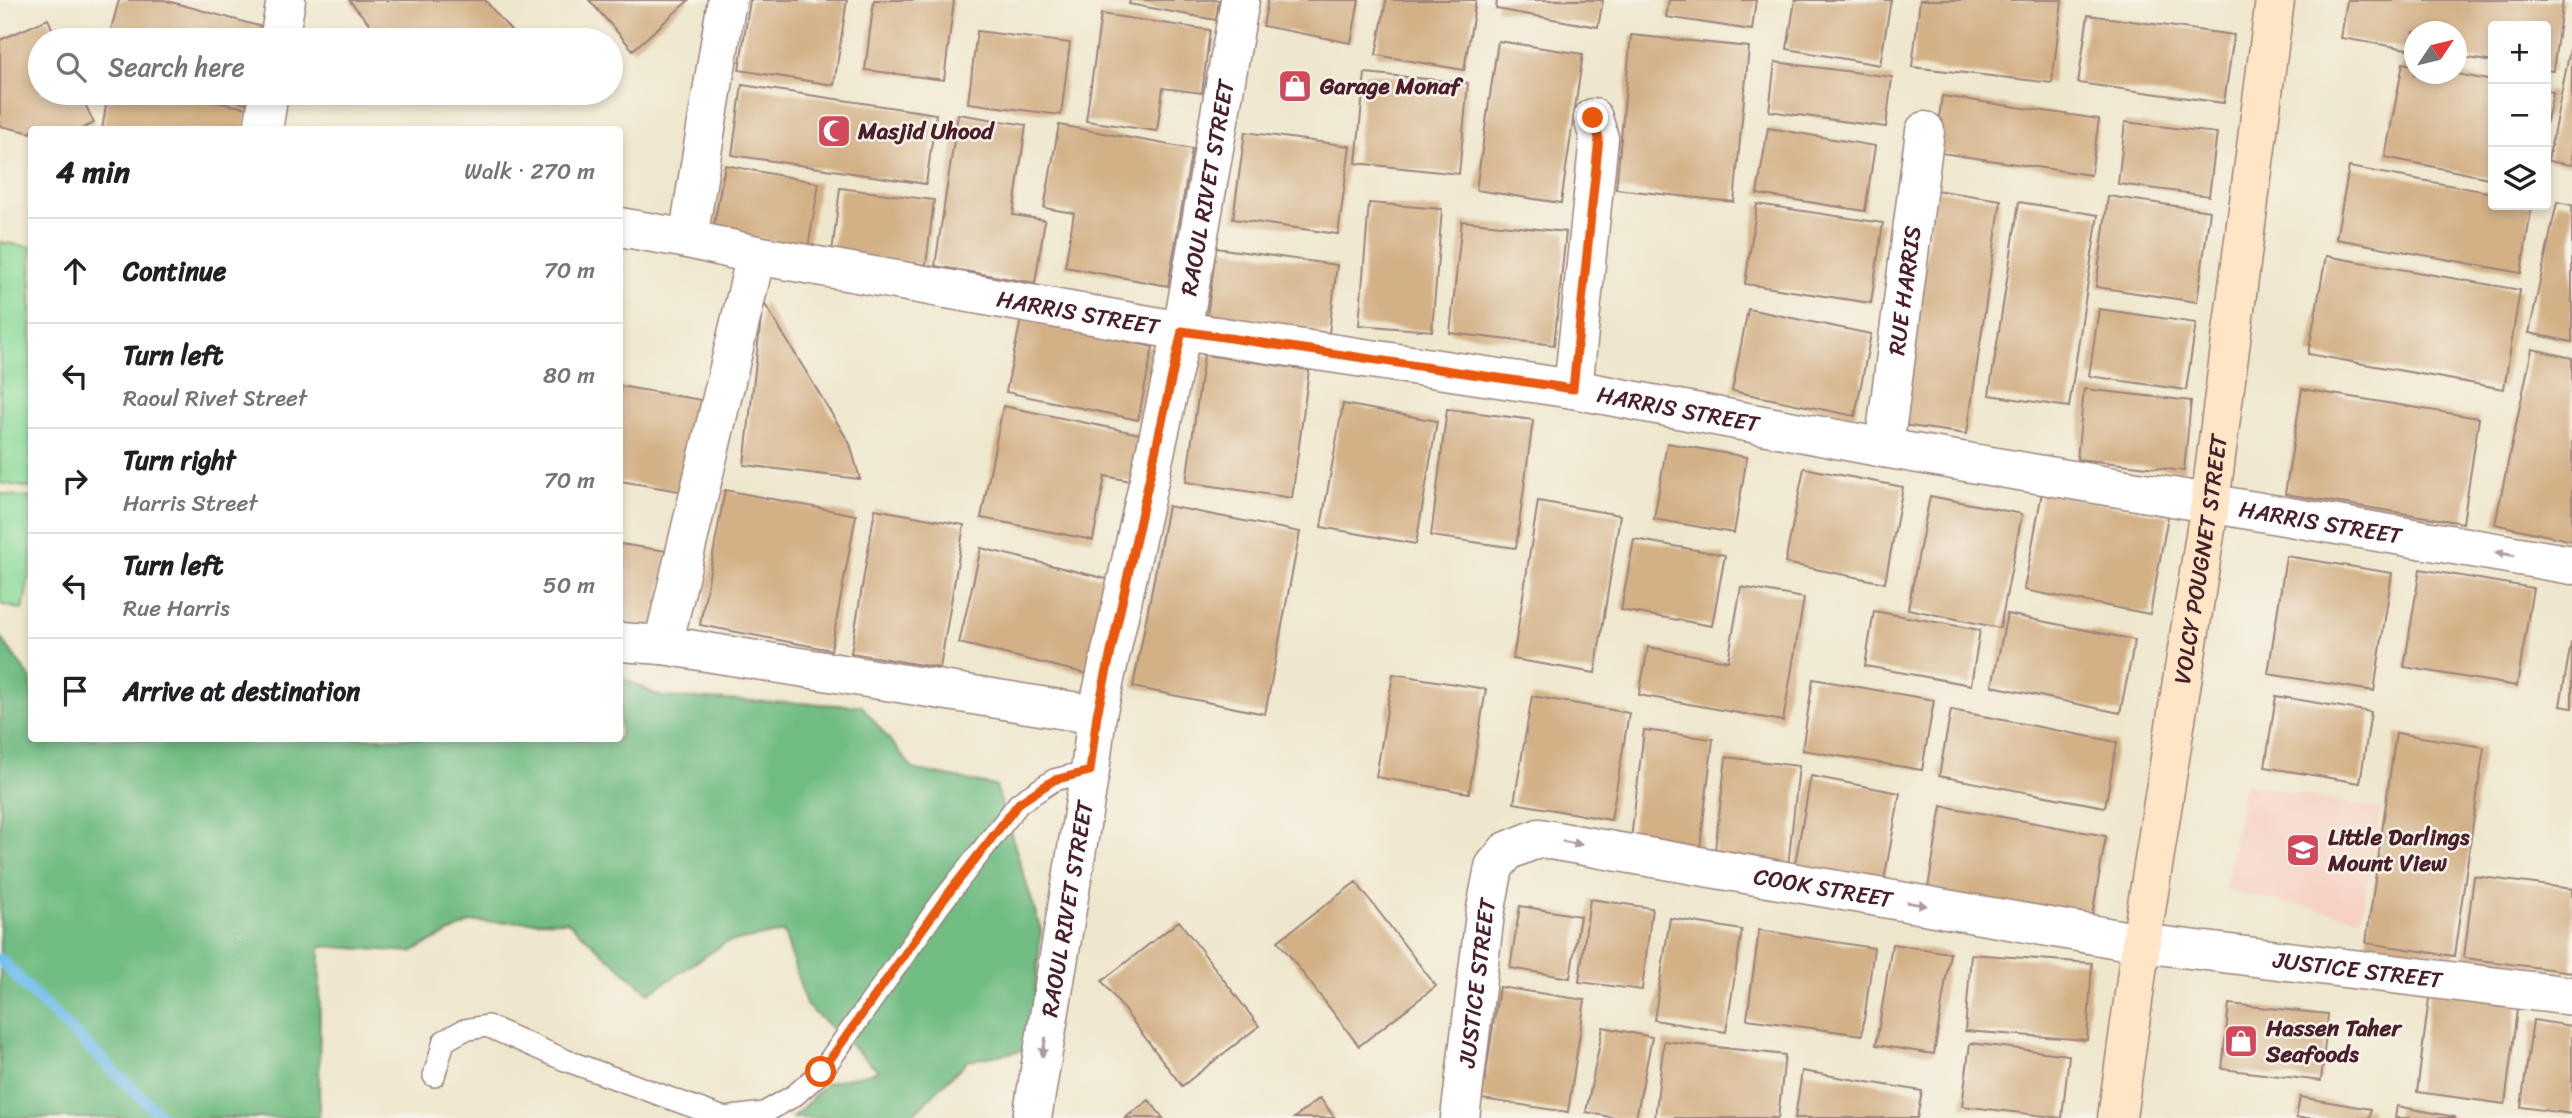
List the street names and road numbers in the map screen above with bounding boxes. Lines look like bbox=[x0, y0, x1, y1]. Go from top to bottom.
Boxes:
street label: RAOUL RIVET STREET bbox=[1169, 75, 1247, 299]
street label: RUE HARRIS bbox=[1876, 223, 1934, 358]
street label: HARRIS STREET bbox=[993, 278, 1164, 348]
street label: HARRIS STREET bbox=[1594, 374, 1764, 445]
street label: VOLCY POUGNET STREET bbox=[2162, 430, 2240, 687]
street label: HARRIS STREET bbox=[2236, 489, 2406, 557]
street label: RAOUL RIVET STREET bbox=[1029, 796, 1106, 1020]
street label: COOK STREET bbox=[1751, 856, 1897, 921]
street label: JUSTICE STREET bbox=[1446, 893, 1509, 1071]
street label: JUSTICE STREET bbox=[2270, 939, 2446, 1001]

